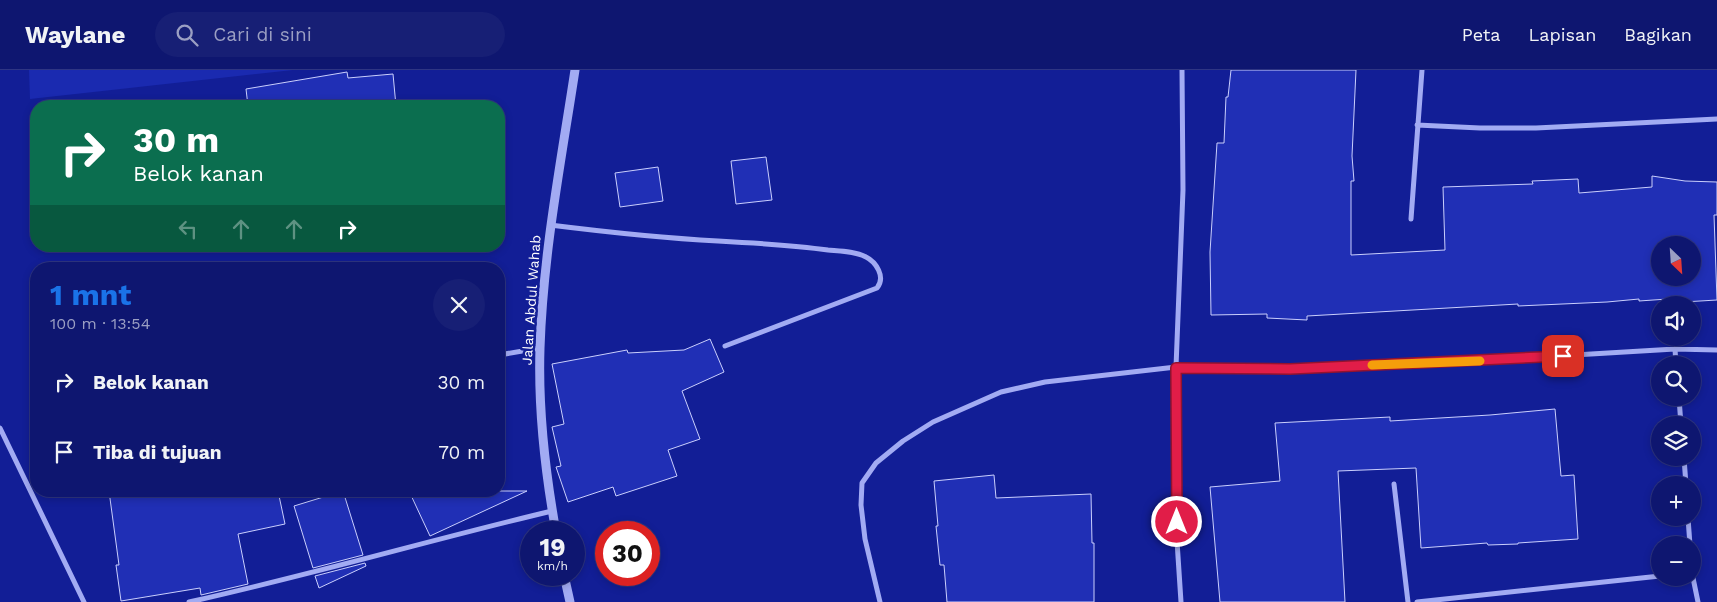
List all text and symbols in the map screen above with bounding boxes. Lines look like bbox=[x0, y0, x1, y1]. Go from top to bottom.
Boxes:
search box bbox=[155, 12, 505, 57]
text: Waylane bbox=[25, 21, 125, 49]
icon: search bbox=[173, 21, 201, 49]
text: Cari di sini bbox=[213, 23, 312, 46]
text: Peta bbox=[1462, 24, 1500, 45]
text: Lapisan bbox=[1528, 24, 1596, 45]
text: Bagikan bbox=[1624, 24, 1692, 45]
text: 30 m bbox=[133, 119, 219, 161]
icon: right bbox=[50, 120, 115, 185]
text: Belok kanan bbox=[133, 161, 264, 186]
icon: left bbox=[174, 215, 202, 243]
icon: ahead bbox=[227, 215, 255, 243]
icon: ahead bbox=[280, 215, 308, 243]
icon: right bbox=[333, 215, 361, 243]
street label: Jalan Abdul Wahab bbox=[518, 234, 544, 366]
north arrow bbox=[1651, 236, 1701, 286]
map controls bbox=[1651, 236, 1701, 586]
text: 1 mnt bbox=[50, 277, 131, 312]
button: close bbox=[433, 279, 485, 331]
button: sound bbox=[1651, 296, 1701, 346]
text: 100 m · 13:54 bbox=[50, 314, 150, 333]
pin bbox=[1542, 335, 1584, 377]
icon: arrive bbox=[1549, 342, 1577, 370]
button: search bbox=[1651, 356, 1701, 406]
icon: right bbox=[50, 368, 78, 396]
text: Belok kanan bbox=[93, 371, 209, 394]
text: 30 m bbox=[438, 371, 485, 394]
button: layers bbox=[1651, 416, 1701, 466]
icon: arrive bbox=[50, 438, 78, 466]
text: Tiba di tujuan bbox=[93, 441, 222, 464]
text: 70 m bbox=[438, 441, 485, 464]
button: + bbox=[1651, 476, 1701, 526]
position arrow bbox=[1150, 495, 1202, 547]
speed limit sign: 30 bbox=[595, 521, 660, 586]
text: 19 bbox=[539, 533, 566, 562]
button: − bbox=[1651, 536, 1701, 586]
text: km/h bbox=[537, 559, 568, 573]

